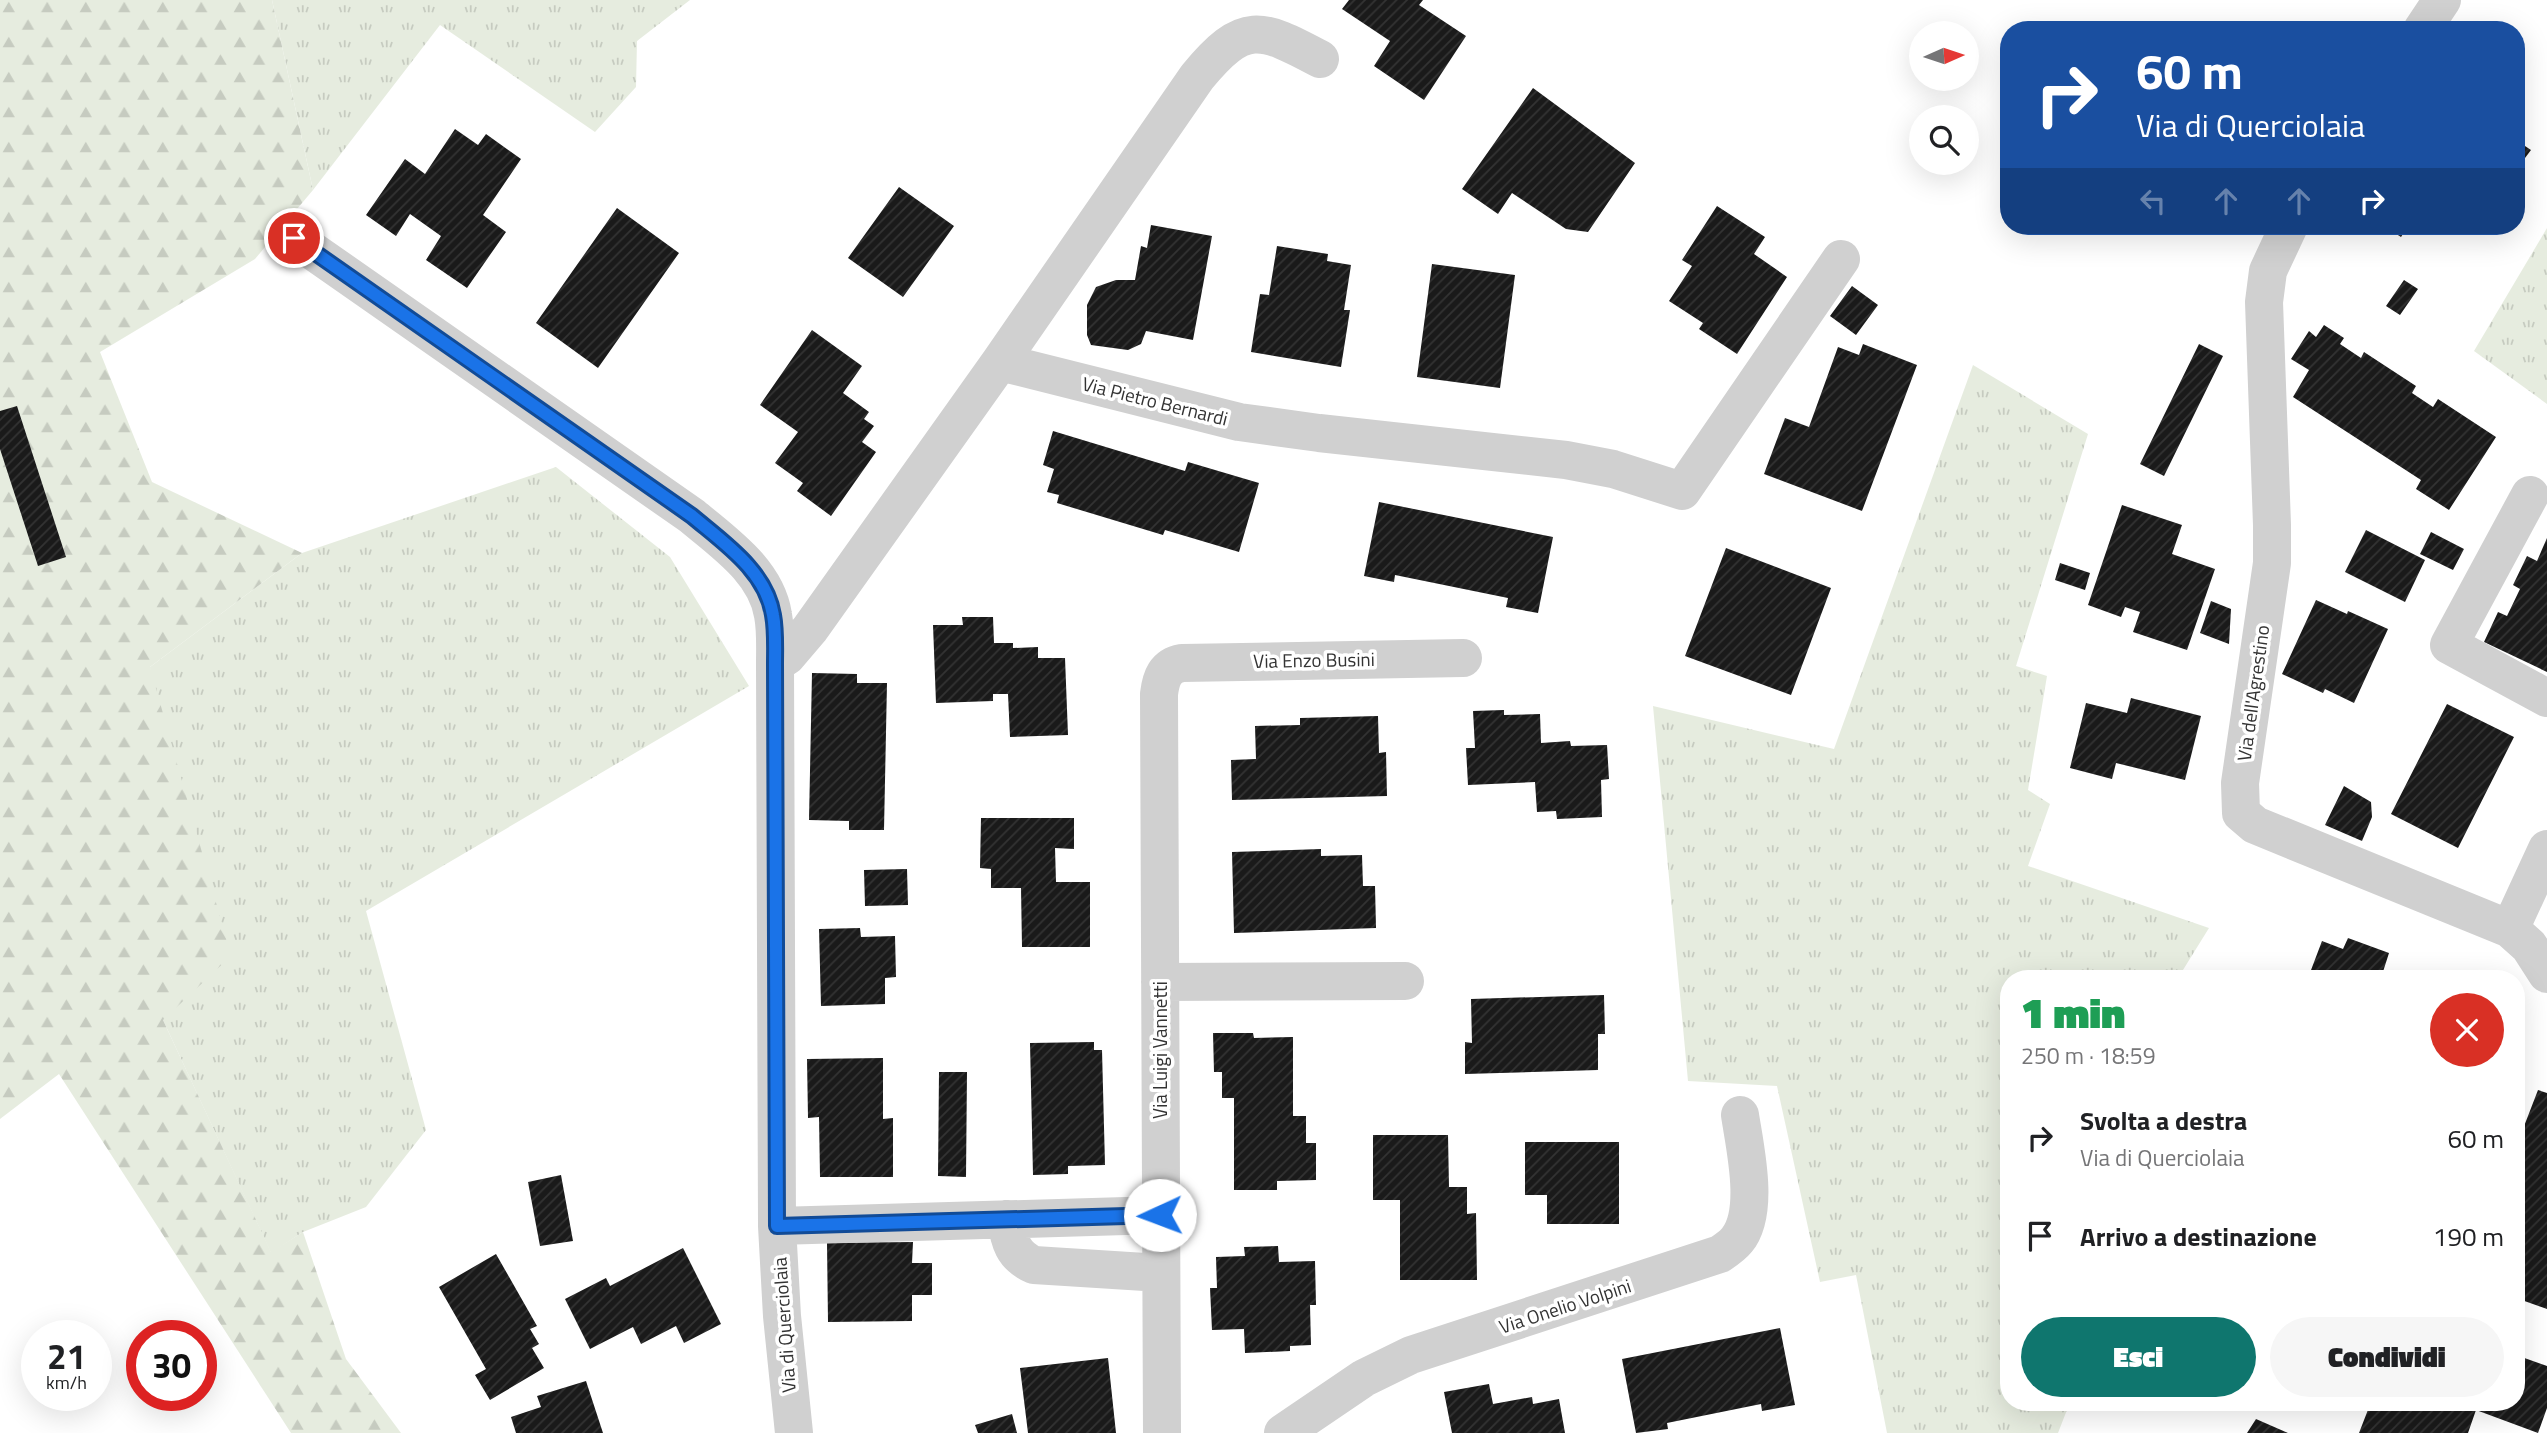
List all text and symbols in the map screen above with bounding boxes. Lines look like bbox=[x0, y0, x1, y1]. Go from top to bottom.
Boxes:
north arrow bbox=[1909, 21, 1979, 91]
map controls bbox=[1909, 21, 1979, 175]
text: 60 m bbox=[2136, 33, 2243, 108]
icon: right bbox=[2021, 49, 2112, 140]
text: Via di Querciolaia bbox=[2136, 101, 2365, 149]
button: search bbox=[1909, 105, 1979, 175]
icon: left bbox=[2134, 182, 2172, 220]
icon: ahead bbox=[2207, 182, 2245, 220]
icon: ahead bbox=[2280, 182, 2318, 220]
icon: right bbox=[2353, 182, 2391, 220]
pin bbox=[264, 208, 324, 268]
icon: arrive bbox=[275, 219, 313, 257]
street label: Via Pietro Bernardi bbox=[1079, 368, 1231, 433]
street label: Via dell'Agrestino bbox=[2229, 623, 2276, 763]
street label: Via Enzo Busini bbox=[1253, 644, 1375, 675]
text: 1 min bbox=[2021, 980, 2125, 1044]
street label: Via Luigi Vannetti bbox=[1145, 981, 1174, 1119]
button: close bbox=[2430, 993, 2504, 1067]
text: 250 m · 18:59 bbox=[2021, 1038, 2156, 1073]
text: Svolta a destra bbox=[2080, 1101, 2247, 1140]
icon: right bbox=[2021, 1119, 2059, 1157]
text: 60 m bbox=[2447, 1119, 2504, 1158]
text: Via di Querciolaia bbox=[2080, 1140, 2245, 1175]
position arrow bbox=[1123, 1178, 1197, 1252]
icon: arrive bbox=[2021, 1217, 2059, 1255]
text: Arrivo a destinazione bbox=[2080, 1217, 2317, 1256]
text: 190 m bbox=[2433, 1217, 2504, 1256]
street label: Via di Querciolaia bbox=[764, 1256, 803, 1394]
street label: Via Onelio Volpini bbox=[1495, 1270, 1635, 1341]
button: Esci bbox=[2021, 1317, 2256, 1397]
button: Condividi bbox=[2270, 1317, 2504, 1397]
speed limit sign: 30 bbox=[126, 1320, 217, 1411]
text: 21 bbox=[47, 1329, 86, 1383]
text: km/h bbox=[46, 1369, 87, 1396]

